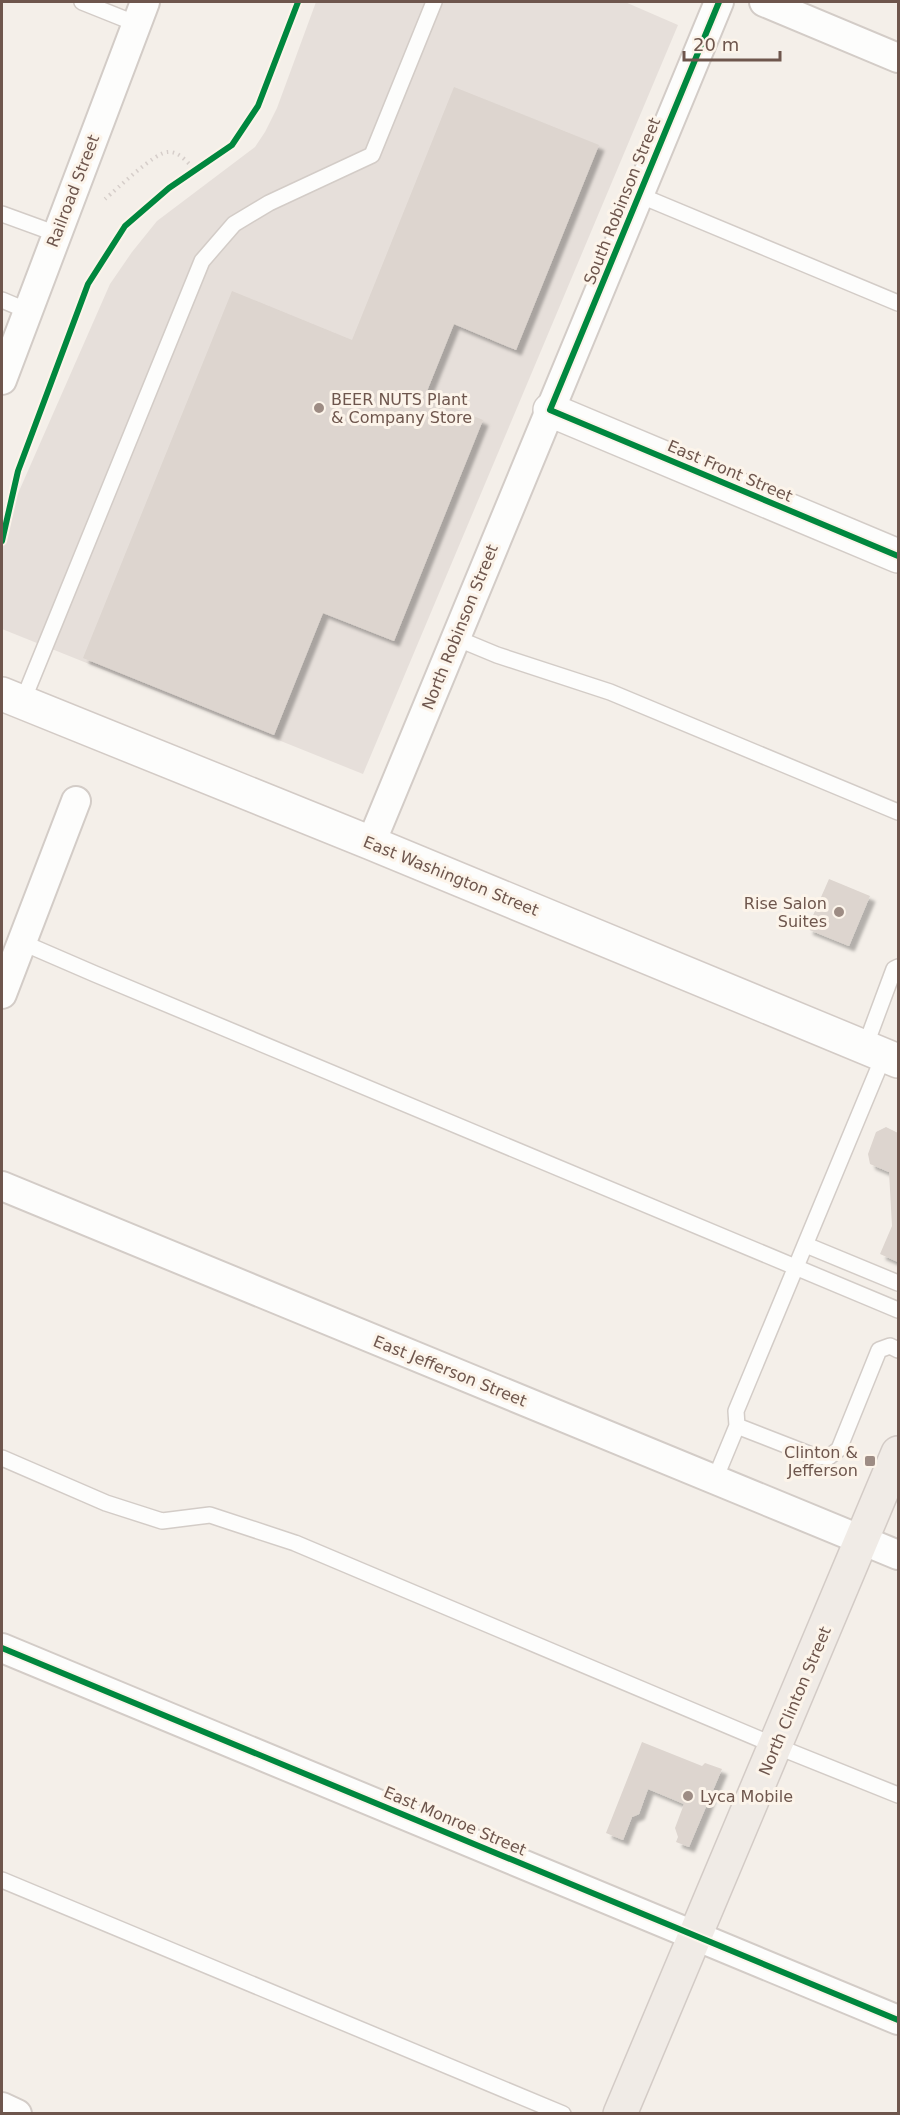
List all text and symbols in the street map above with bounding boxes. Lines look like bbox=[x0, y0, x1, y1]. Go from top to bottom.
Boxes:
scale bar bbox=[684, 24, 780, 62]
text: 20 m bbox=[693, 34, 739, 55]
street label: South Robinson Street bbox=[580, 115, 664, 287]
street label: Railroad Street bbox=[43, 132, 103, 250]
place label: BEER NUTS Plant & Company Store bbox=[331, 390, 472, 427]
marker: BEER NUTS Plant & Company Store bbox=[312, 401, 326, 415]
street label: East Front Street bbox=[665, 436, 795, 506]
street label: North Robinson Street bbox=[418, 542, 502, 712]
street label: East Washington Street bbox=[361, 832, 541, 920]
place label: Rise Salon Suites bbox=[744, 894, 827, 931]
marker: Rise Salon Suites bbox=[832, 905, 846, 919]
street label: East Jefferson Street bbox=[371, 1332, 529, 1410]
place label: Clinton & Jefferson bbox=[784, 1443, 858, 1480]
marker: Clinton & Jefferson bbox=[863, 1454, 877, 1468]
street label: North Clinton Street bbox=[755, 1624, 835, 1778]
street label: East Monroe Street bbox=[381, 1782, 529, 1860]
place label: Lyca Mobile bbox=[700, 1787, 793, 1806]
marker: Lyca Mobile bbox=[681, 1789, 695, 1803]

